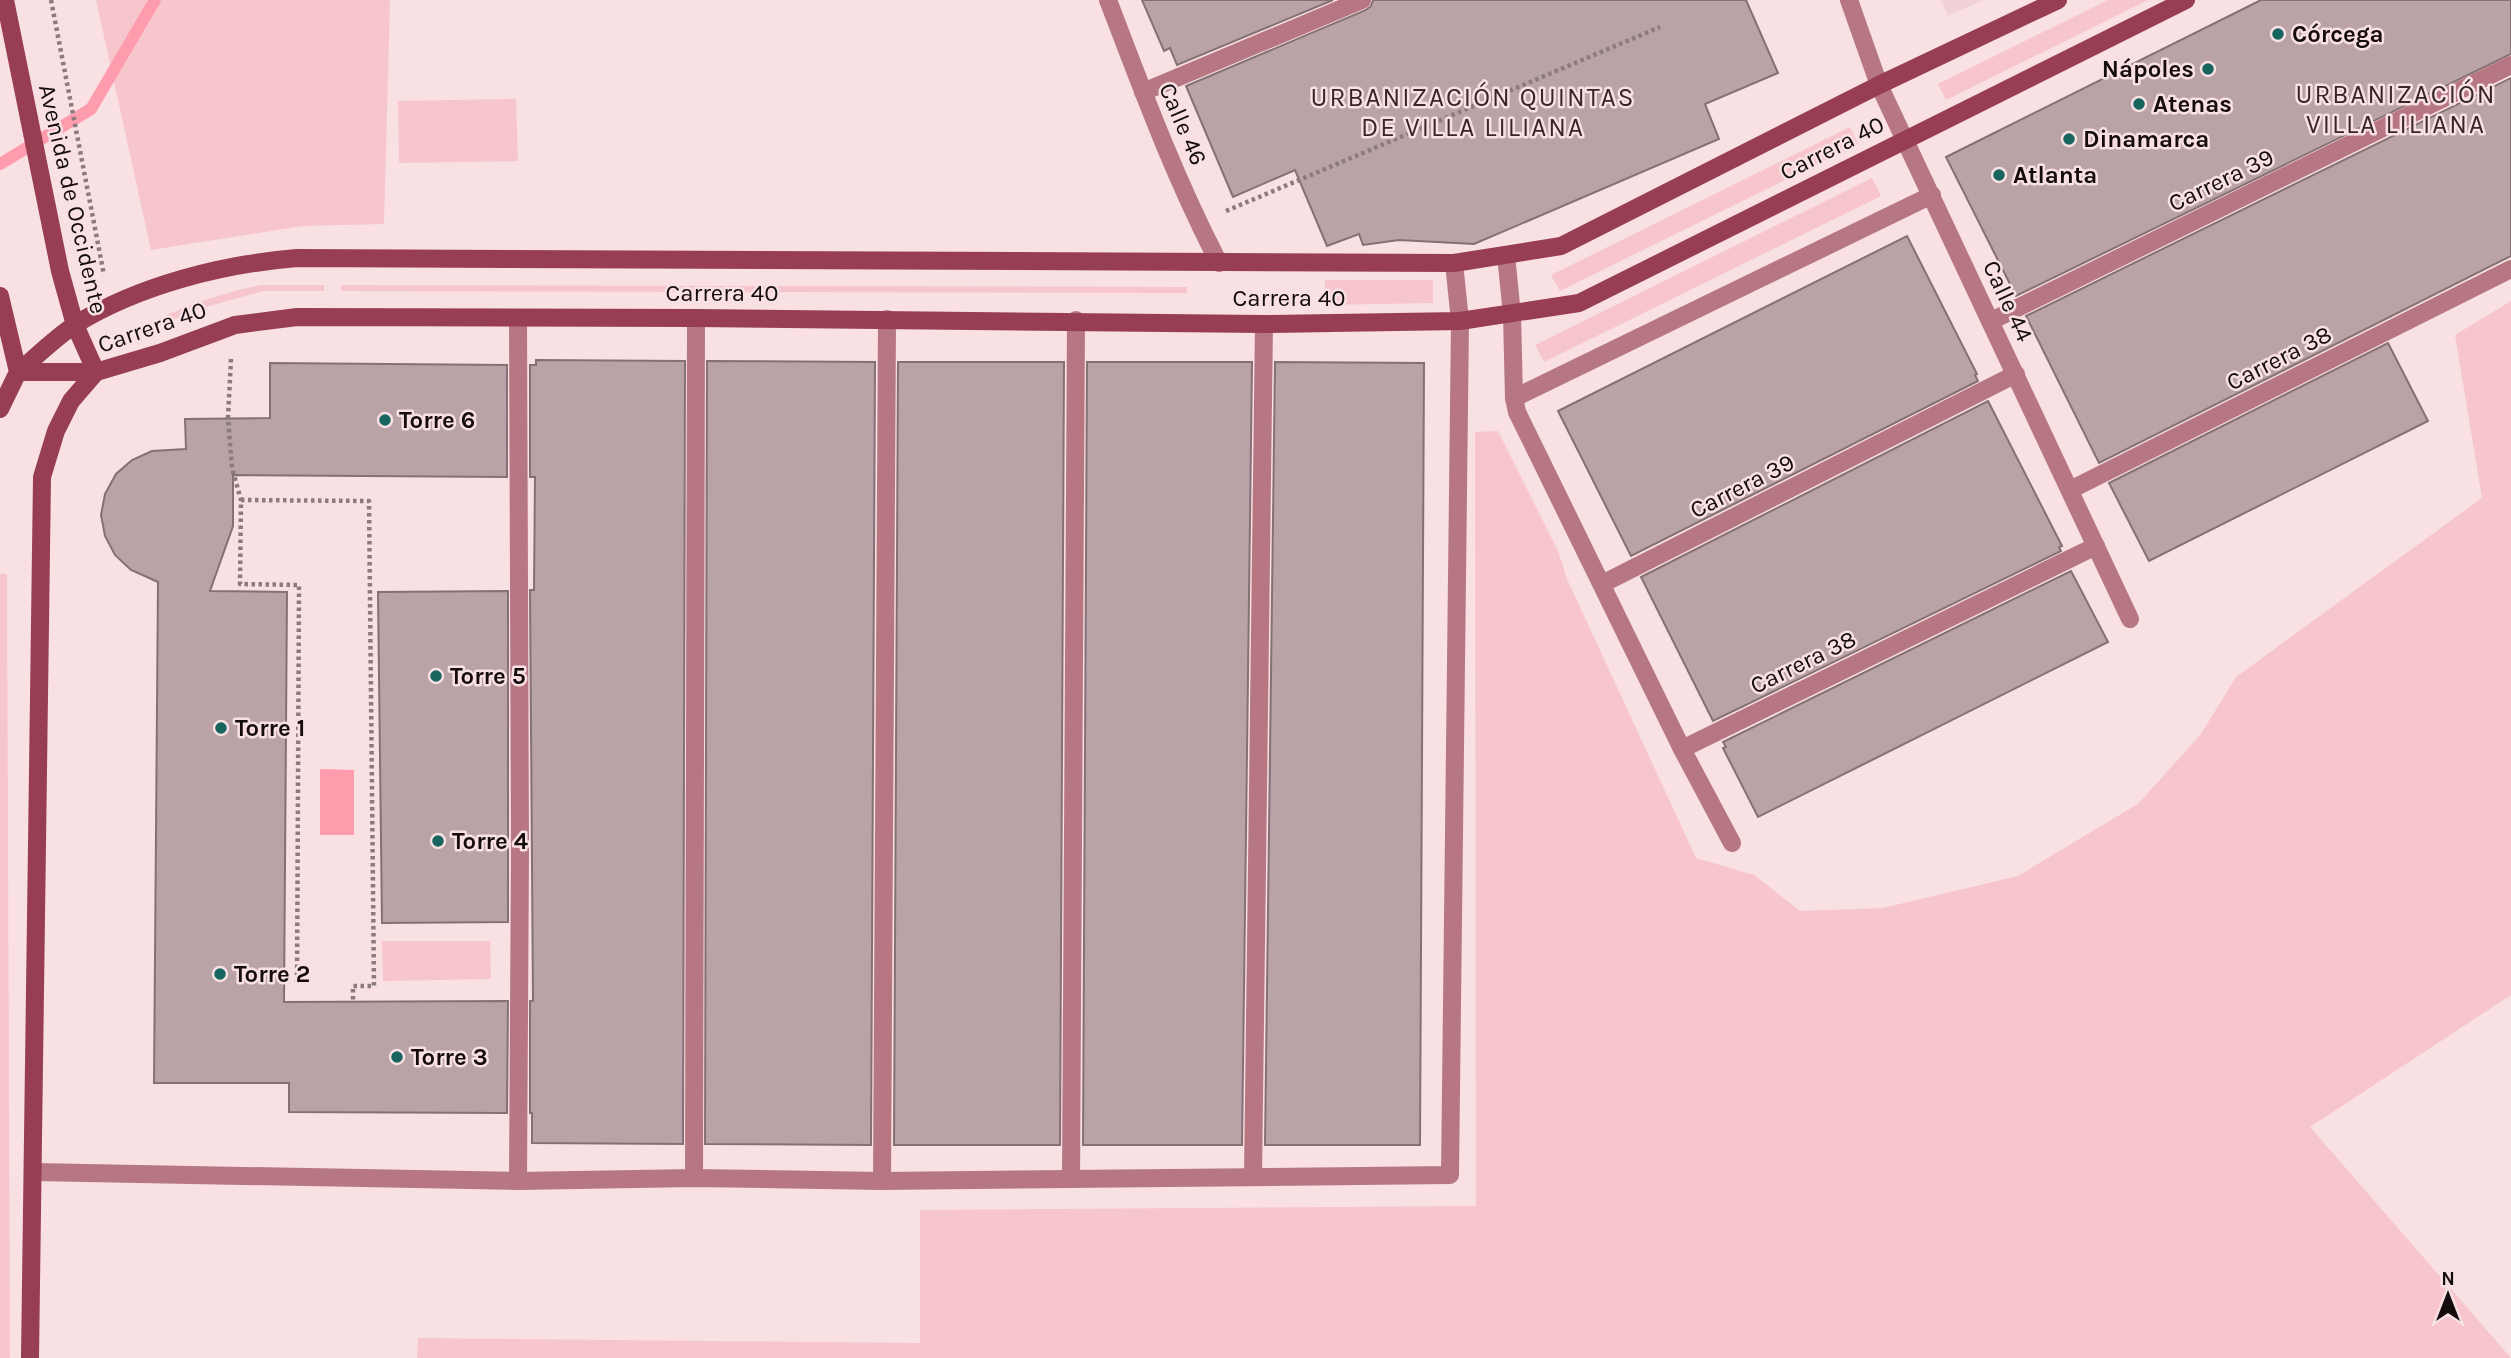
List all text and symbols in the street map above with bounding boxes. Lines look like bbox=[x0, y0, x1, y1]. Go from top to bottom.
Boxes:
place label: Córcega bbox=[2292, 20, 2384, 48]
marker: Córcega bbox=[2270, 26, 2286, 42]
place label: Nápoles bbox=[2102, 55, 2194, 83]
marker: Nápoles bbox=[2200, 61, 2216, 77]
district label: URBANIZACIÓN VILLA LILIANA bbox=[2295, 78, 2497, 140]
street label: Calle 46 bbox=[1153, 79, 1213, 169]
district label: URBANIZACIÓN QUINTAS DE VILLA LILIANA bbox=[1311, 81, 1635, 143]
street label: Avenida de Occidente bbox=[33, 82, 113, 316]
place label: Atenas bbox=[2153, 90, 2232, 118]
marker: Atenas bbox=[2131, 96, 2147, 112]
street label: Carrera 40 bbox=[1775, 110, 1889, 186]
place label: Dinamarca bbox=[2083, 125, 2209, 153]
marker: Dinamarca bbox=[2061, 131, 2077, 147]
street label: Carrera 39 bbox=[2164, 143, 2278, 217]
place label: Atlanta bbox=[2013, 161, 2097, 189]
marker: Atlanta bbox=[1991, 167, 2007, 183]
street label: Calle 44 bbox=[1977, 256, 2039, 346]
street label: Carrera 40 bbox=[666, 279, 778, 307]
street label: Carrera 40 bbox=[1233, 284, 1345, 312]
street label: Carrera 40 bbox=[94, 295, 210, 359]
street label: Carrera 38 bbox=[2222, 320, 2336, 396]
place label: Torre 6 bbox=[399, 406, 475, 434]
marker: Torre 6 bbox=[377, 412, 393, 428]
street label: Carrera 39 bbox=[1685, 448, 1799, 524]
street label: Carrera 38 bbox=[1746, 624, 1860, 700]
place label: Torre 5 bbox=[450, 662, 526, 690]
marker: Torre 5 bbox=[428, 668, 444, 684]
place label: Torre 1 bbox=[235, 714, 305, 742]
marker: Torre 1 bbox=[213, 720, 229, 736]
place label: Torre 4 bbox=[452, 827, 528, 855]
marker: Torre 4 bbox=[430, 833, 446, 849]
place label: Torre 2 bbox=[234, 960, 310, 988]
marker: Torre 2 bbox=[212, 966, 228, 982]
place label: Torre 3 bbox=[411, 1043, 488, 1071]
marker: Torre 3 bbox=[389, 1049, 405, 1065]
north arrow bbox=[2413, 1260, 2483, 1330]
text: N bbox=[2441, 1268, 2455, 1290]

